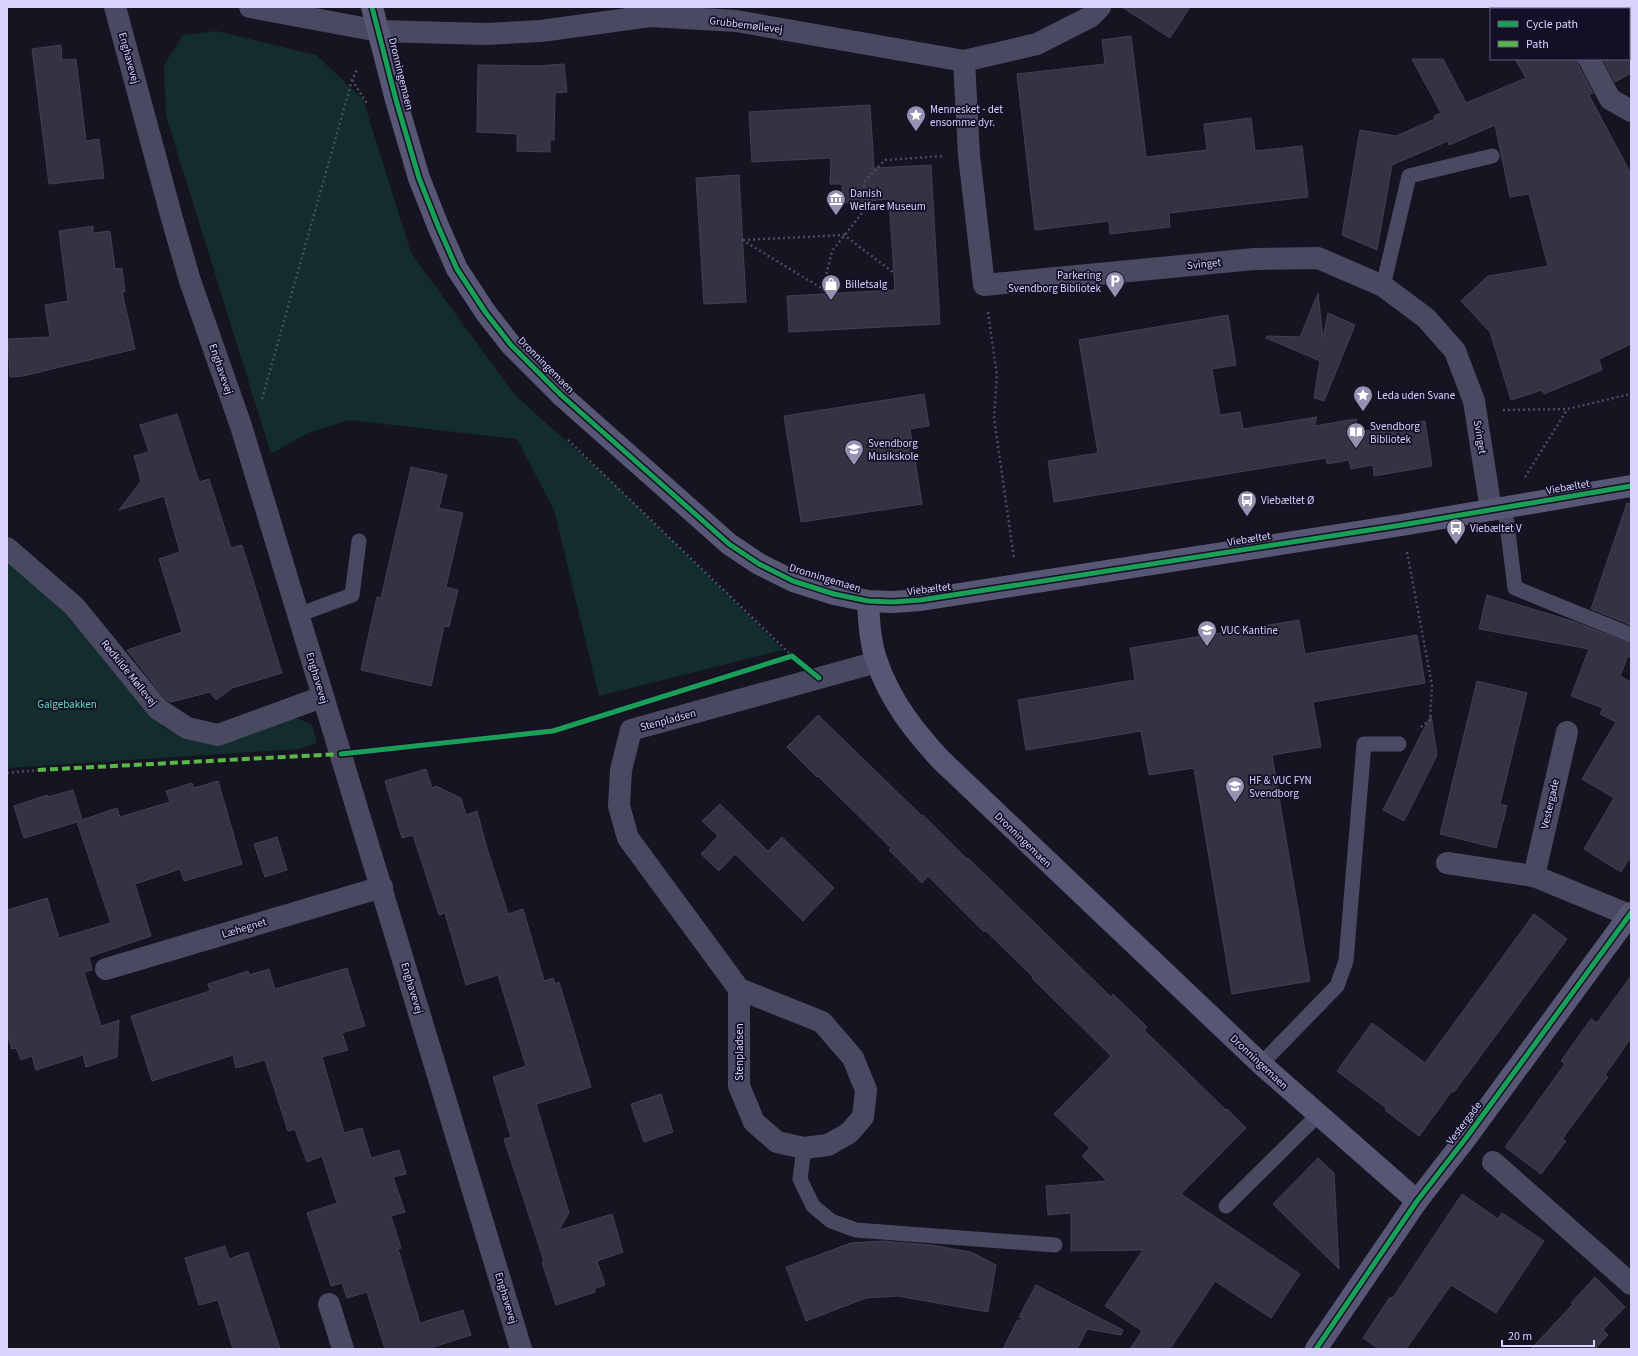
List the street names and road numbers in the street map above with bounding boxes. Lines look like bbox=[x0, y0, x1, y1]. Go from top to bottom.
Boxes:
street label: Grubbemøllevej bbox=[709, 13, 783, 37]
street label: Enghavevej bbox=[115, 31, 143, 85]
street label: Dronningemaen bbox=[385, 36, 417, 112]
street label: Svinget bbox=[1186, 255, 1222, 273]
street label: Dronningemaen bbox=[514, 333, 578, 397]
street label: Enghavevej bbox=[205, 342, 237, 396]
street label: Svinget bbox=[1470, 419, 1490, 455]
street label: Viebæltet bbox=[1545, 476, 1591, 498]
street label: Viebæltet bbox=[1226, 528, 1272, 550]
street label: Dronningemaen bbox=[787, 560, 863, 596]
street label: Viebæltet bbox=[906, 579, 952, 599]
street label: Rødkilde Møllevej bbox=[98, 637, 160, 709]
street label: Enghavevej bbox=[302, 651, 332, 705]
street label: Stenpladsen bbox=[638, 705, 698, 735]
street label: Vestergade bbox=[1537, 777, 1563, 830]
street label: Dronningemaen bbox=[991, 809, 1055, 871]
street label: Læhegnet bbox=[220, 914, 268, 942]
street label: Enghavevej bbox=[397, 961, 427, 1015]
street label: Stenpladsen bbox=[732, 1023, 747, 1081]
street label: Dronningemaen bbox=[1227, 1031, 1291, 1093]
street label: Vestergade bbox=[1443, 1098, 1486, 1148]
street label: Enghavevej bbox=[491, 1271, 521, 1325]

